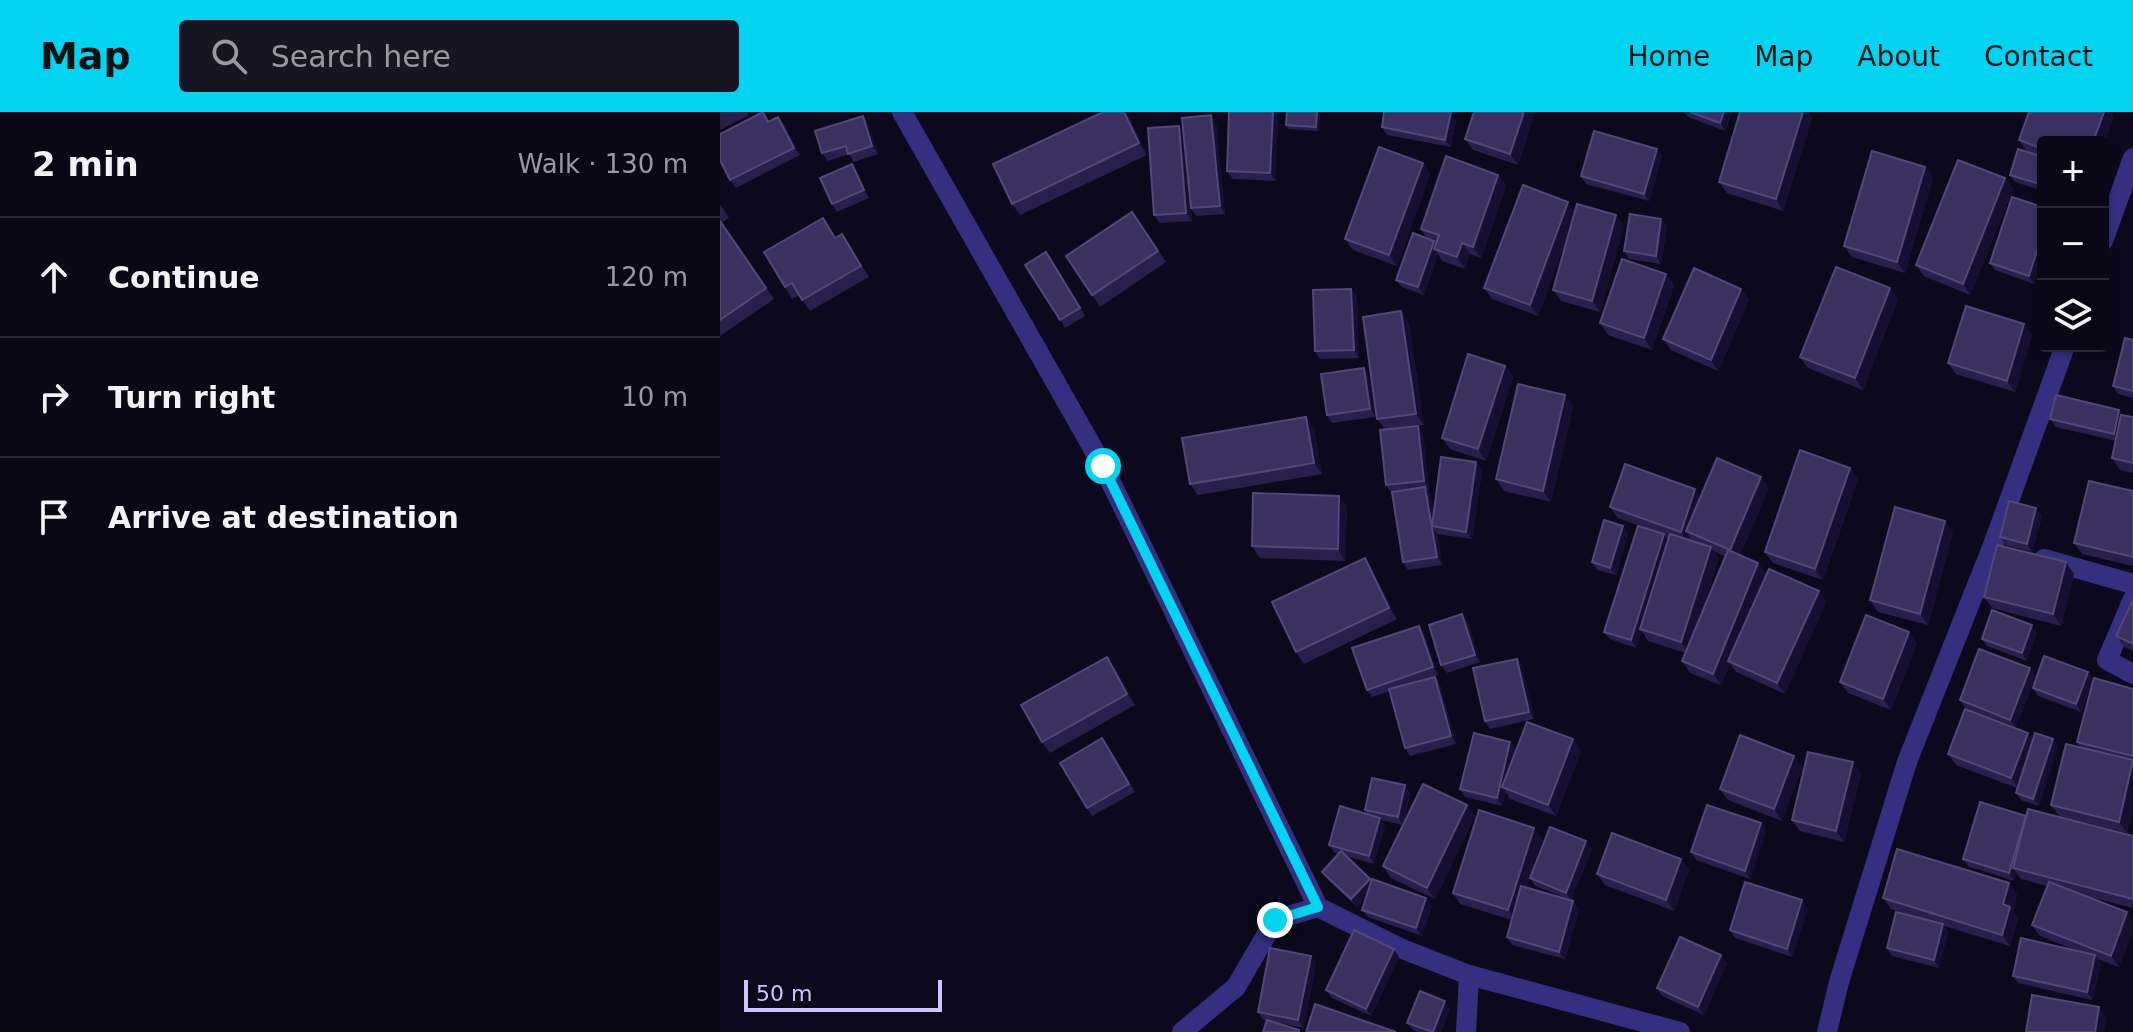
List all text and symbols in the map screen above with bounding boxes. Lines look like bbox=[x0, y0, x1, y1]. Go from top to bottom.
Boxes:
search box bbox=[179, 20, 739, 92]
text: Map bbox=[40, 34, 131, 78]
icon: search bbox=[207, 34, 251, 78]
text: Search here bbox=[271, 39, 451, 74]
text: Home bbox=[1627, 40, 1710, 73]
text: Map bbox=[1754, 40, 1813, 73]
text: About bbox=[1857, 40, 1940, 73]
text: Contact bbox=[1984, 40, 2093, 73]
map controls bbox=[2037, 136, 2109, 352]
button: + bbox=[2037, 136, 2109, 208]
text: 2 min bbox=[32, 144, 139, 184]
text: Walk · 130 m bbox=[518, 149, 688, 179]
button: − bbox=[2037, 208, 2109, 280]
icon: ahead bbox=[32, 255, 76, 299]
text: Continue bbox=[108, 260, 260, 295]
text: 120 m bbox=[605, 262, 688, 292]
button: layers bbox=[2037, 280, 2109, 352]
icon: right bbox=[32, 375, 76, 419]
text: Turn right bbox=[108, 380, 275, 415]
text: 10 m bbox=[621, 382, 688, 412]
route start bbox=[1085, 448, 1121, 484]
icon: arrive bbox=[32, 495, 76, 539]
text: Arrive at destination bbox=[108, 500, 459, 535]
route end bbox=[1257, 902, 1293, 938]
scale bar bbox=[744, 976, 942, 1012]
text: 50 m bbox=[756, 981, 812, 1006]

